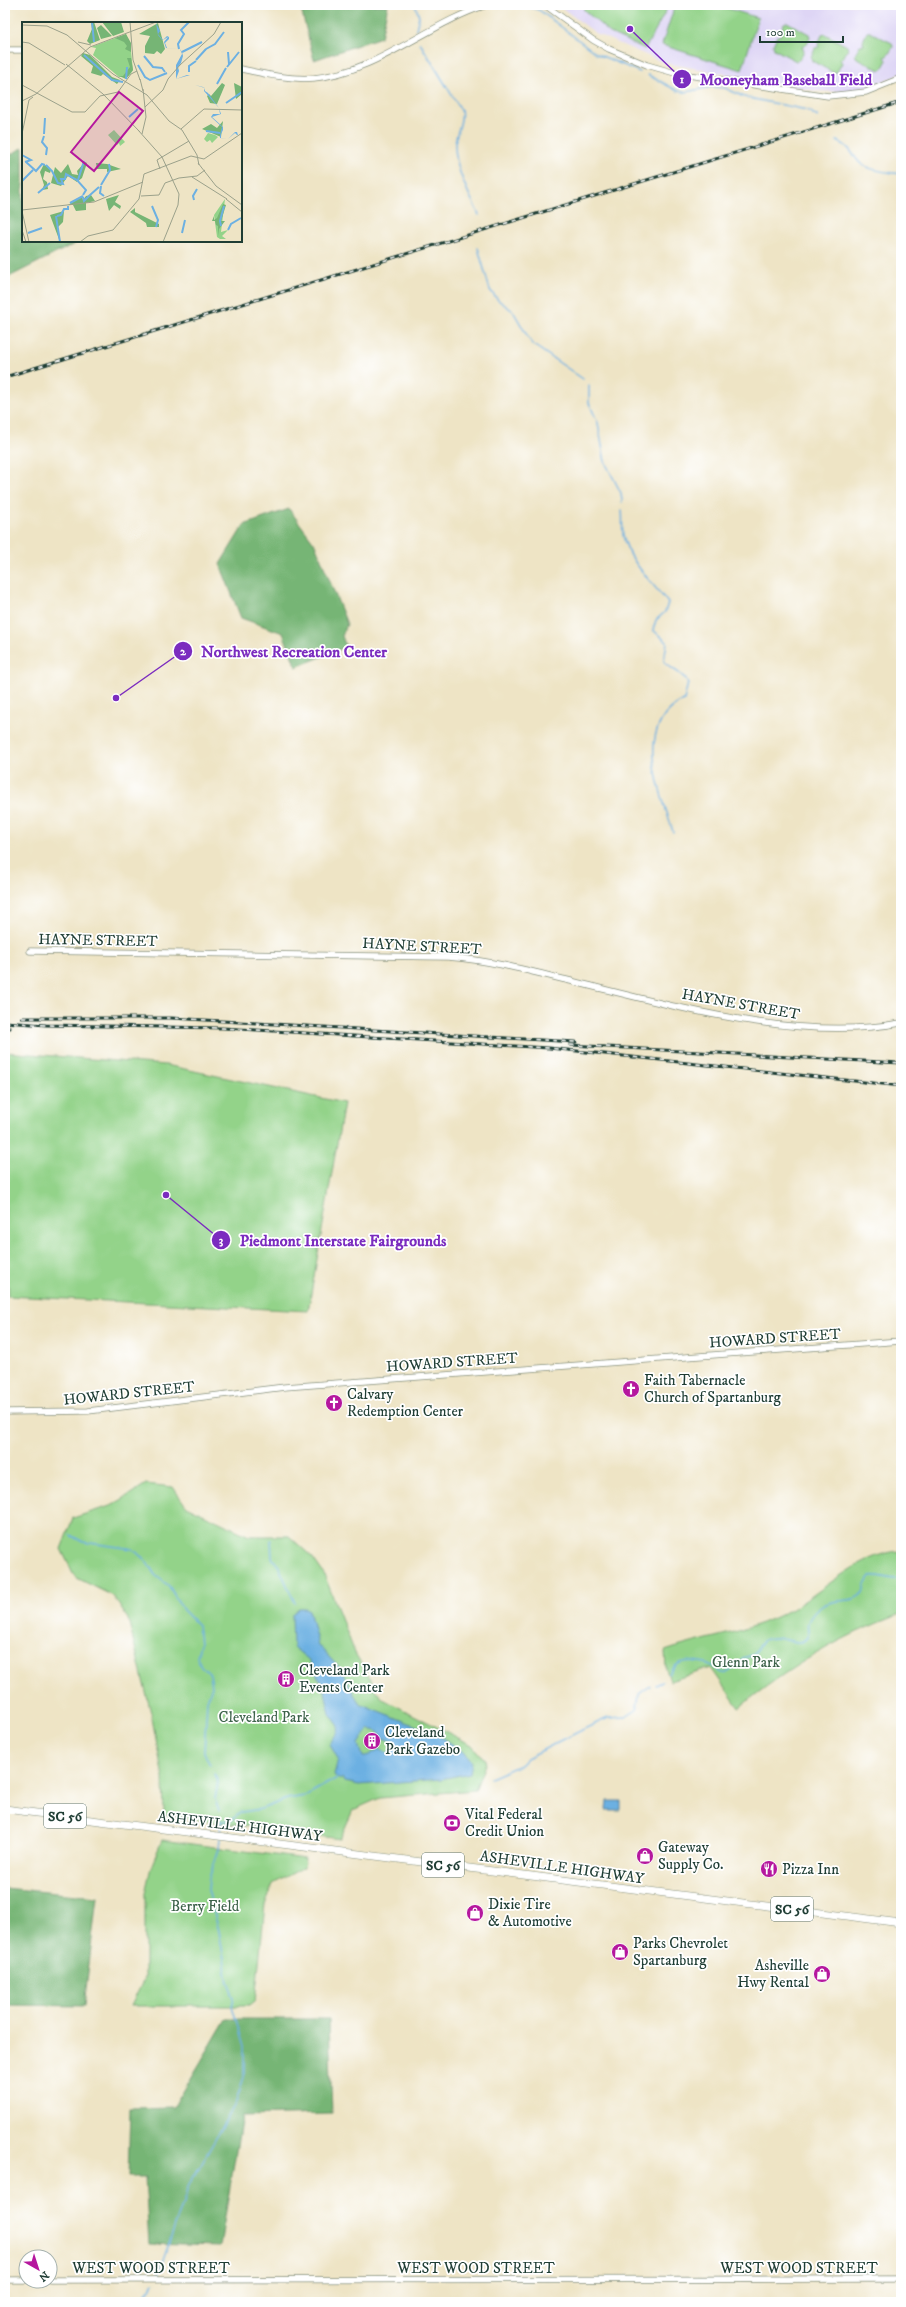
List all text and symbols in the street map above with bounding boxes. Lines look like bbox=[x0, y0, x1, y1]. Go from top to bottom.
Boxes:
scale bar bbox=[760, 18, 843, 44]
inset map bbox=[22, 22, 242, 242]
text: 100 m bbox=[766, 25, 795, 40]
callout: Mooneyham Baseball Field bbox=[672, 65, 880, 93]
text: Mooneyham Baseball Field bbox=[700, 70, 873, 90]
text: 1 bbox=[680, 72, 685, 87]
callout: Northwest Recreation Center bbox=[173, 637, 395, 665]
text: Northwest Recreation Center bbox=[201, 642, 388, 662]
text: 2 bbox=[180, 644, 187, 659]
street label: HAYNE STREET bbox=[38, 930, 159, 951]
street label: HAYNE STREET bbox=[362, 934, 483, 959]
street label: HAYNE STREET bbox=[680, 985, 802, 1024]
callout: Piedmont Interstate Fairgrounds bbox=[211, 1226, 454, 1254]
text: Piedmont Interstate Fairgrounds bbox=[240, 1231, 447, 1251]
text: 3 bbox=[219, 1233, 224, 1248]
street label: HOWARD STREET bbox=[709, 1324, 842, 1353]
street label: HOWARD STREET bbox=[386, 1348, 519, 1377]
place label: Faith Tabernacle Church of Spartanburg bbox=[644, 1371, 782, 1407]
street label: HOWARD STREET bbox=[62, 1377, 196, 1410]
church icon: Faith Tabernacle Church of Spartanburg bbox=[621, 1379, 641, 1399]
place label: Calvary Redemption Center bbox=[347, 1385, 464, 1421]
church icon: Calvary Redemption Center bbox=[324, 1393, 344, 1413]
park label: Glenn Park bbox=[712, 1653, 781, 1672]
place label: Cleveland Park Events Center bbox=[299, 1661, 390, 1697]
building icon: Cleveland Park Events Center bbox=[276, 1669, 296, 1689]
park label: Cleveland Park bbox=[219, 1708, 310, 1727]
place label: Cleveland Park Gazebo bbox=[385, 1723, 460, 1759]
building icon: Cleveland Park Gazebo bbox=[362, 1731, 382, 1751]
road number: SC 56 bbox=[44, 1804, 86, 1828]
place label: Vital Federal Credit Union bbox=[464, 1805, 544, 1841]
street label: ASHEVILLE HIGHWAY bbox=[157, 1807, 324, 1846]
bank icon: Vital Federal Credit Union bbox=[442, 1813, 462, 1833]
place label: Gateway Supply Co. bbox=[658, 1838, 724, 1874]
shop icon: Gateway Supply Co. bbox=[635, 1846, 655, 1866]
street label: ASHEVILLE HIGHWAY bbox=[479, 1847, 646, 1888]
road number: SC 56 bbox=[422, 1853, 464, 1877]
restaurant icon: Pizza Inn bbox=[759, 1859, 779, 1879]
place label: Pizza Inn bbox=[782, 1860, 839, 1879]
place label: Dixie Tire & Automotive bbox=[488, 1895, 572, 1931]
park label: Berry Field bbox=[171, 1897, 240, 1916]
road number: SC 56 bbox=[771, 1897, 813, 1921]
shop icon: Dixie Tire & Automotive bbox=[465, 1903, 485, 1923]
place label: Parks Chevrolet Spartanburg bbox=[633, 1934, 728, 1970]
shop icon: Parks Chevrolet Spartanburg bbox=[610, 1942, 630, 1962]
place label: Asheville Hwy Rental bbox=[737, 1956, 809, 1992]
shop icon: Asheville Hwy Rental bbox=[812, 1964, 832, 1984]
north arrow bbox=[18, 2249, 58, 2289]
street label: WEST WOOD STREET bbox=[71, 2259, 230, 2278]
street label: WEST WOOD STREET bbox=[396, 2259, 555, 2278]
street label: WEST WOOD STREET bbox=[719, 2259, 878, 2278]
text: N bbox=[36, 2268, 52, 2284]

